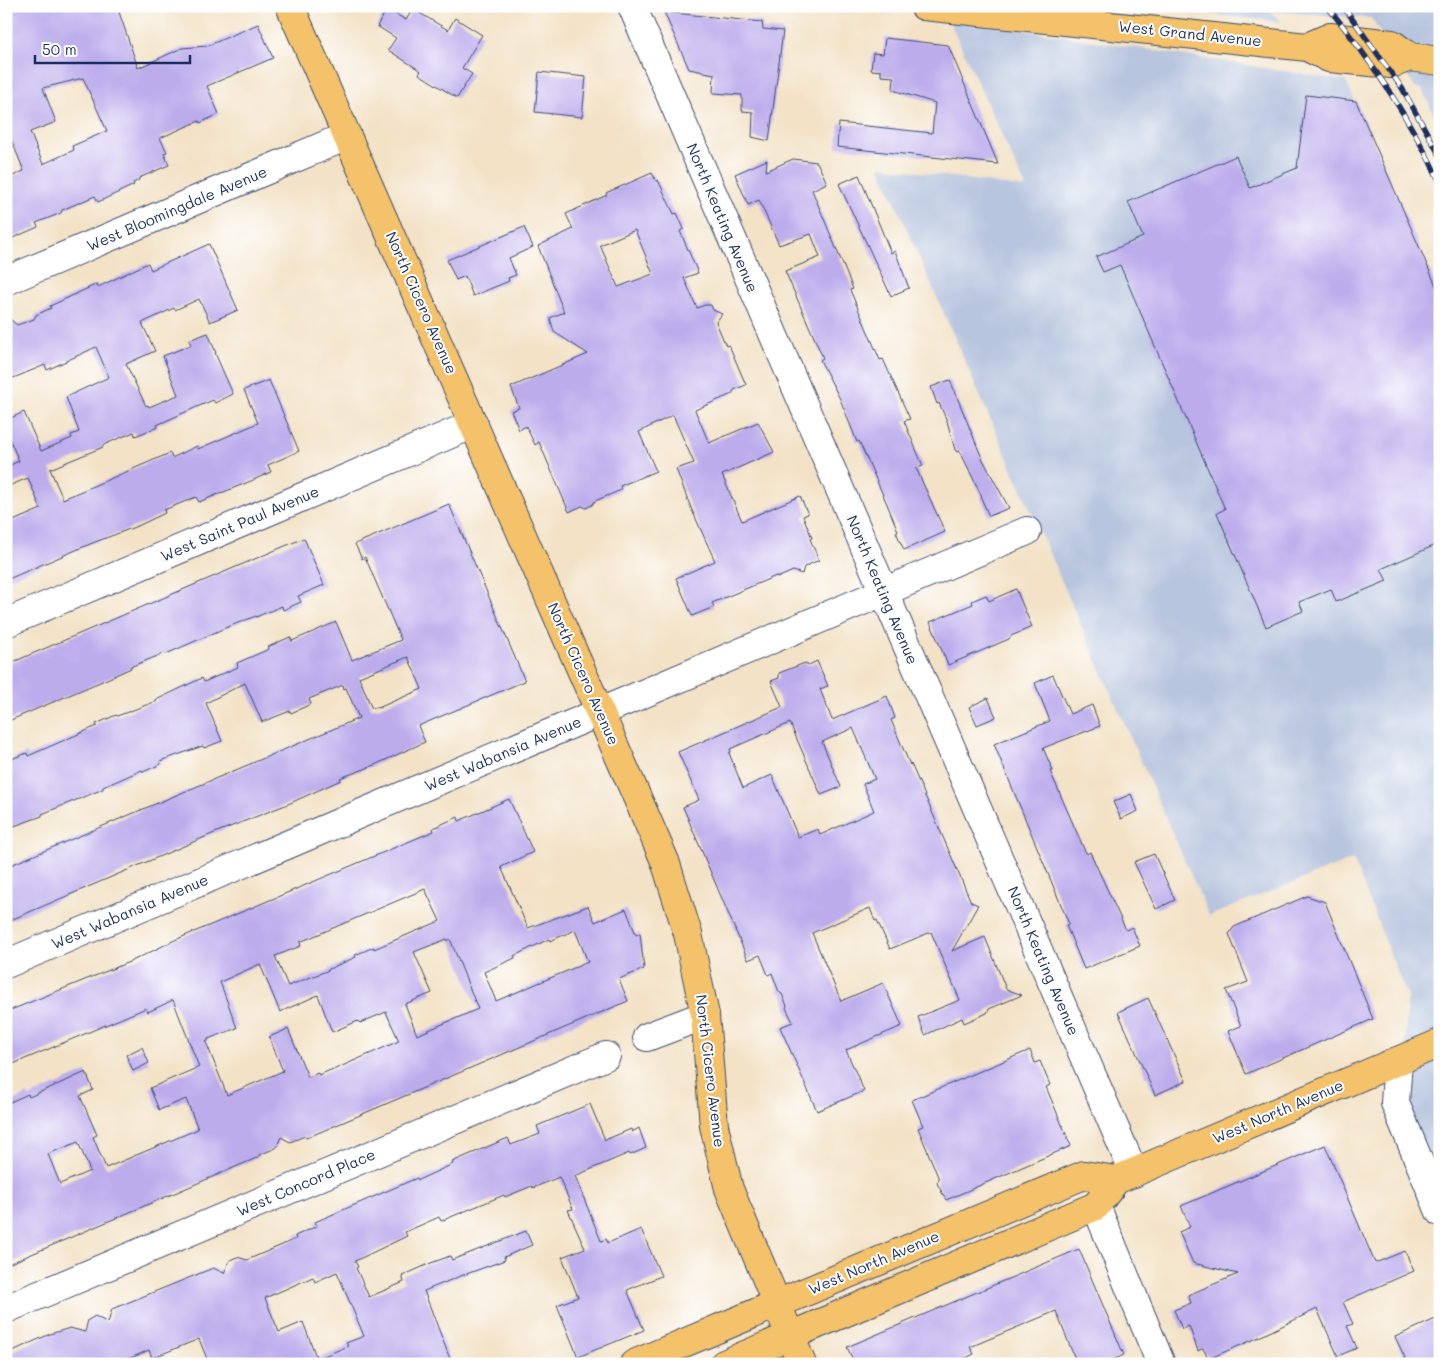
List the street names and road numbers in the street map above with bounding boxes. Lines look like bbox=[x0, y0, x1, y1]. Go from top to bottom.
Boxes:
street label: West Grand Avenue bbox=[1118, 16, 1263, 50]
street label: North Keating Avenue bbox=[682, 140, 763, 295]
street label: West Bloomingdale Avenue bbox=[83, 161, 270, 255]
street label: North Cicero Avenue bbox=[381, 228, 462, 377]
street label: West Saint Paul Avenue bbox=[157, 481, 322, 566]
street label: North Keating Avenue bbox=[842, 512, 923, 667]
street label: North Cicero Avenue bbox=[543, 599, 624, 748]
street label: West Wabansia Avenue bbox=[421, 711, 584, 795]
street label: West Wabansia Avenue bbox=[48, 869, 211, 953]
street label: North Keating Avenue bbox=[1003, 883, 1084, 1038]
street label: North Cicero Avenue bbox=[692, 993, 730, 1148]
street label: West North Avenue bbox=[1209, 1074, 1346, 1148]
street label: West Concord Place bbox=[233, 1144, 378, 1220]
street label: West North Avenue bbox=[805, 1225, 942, 1299]

